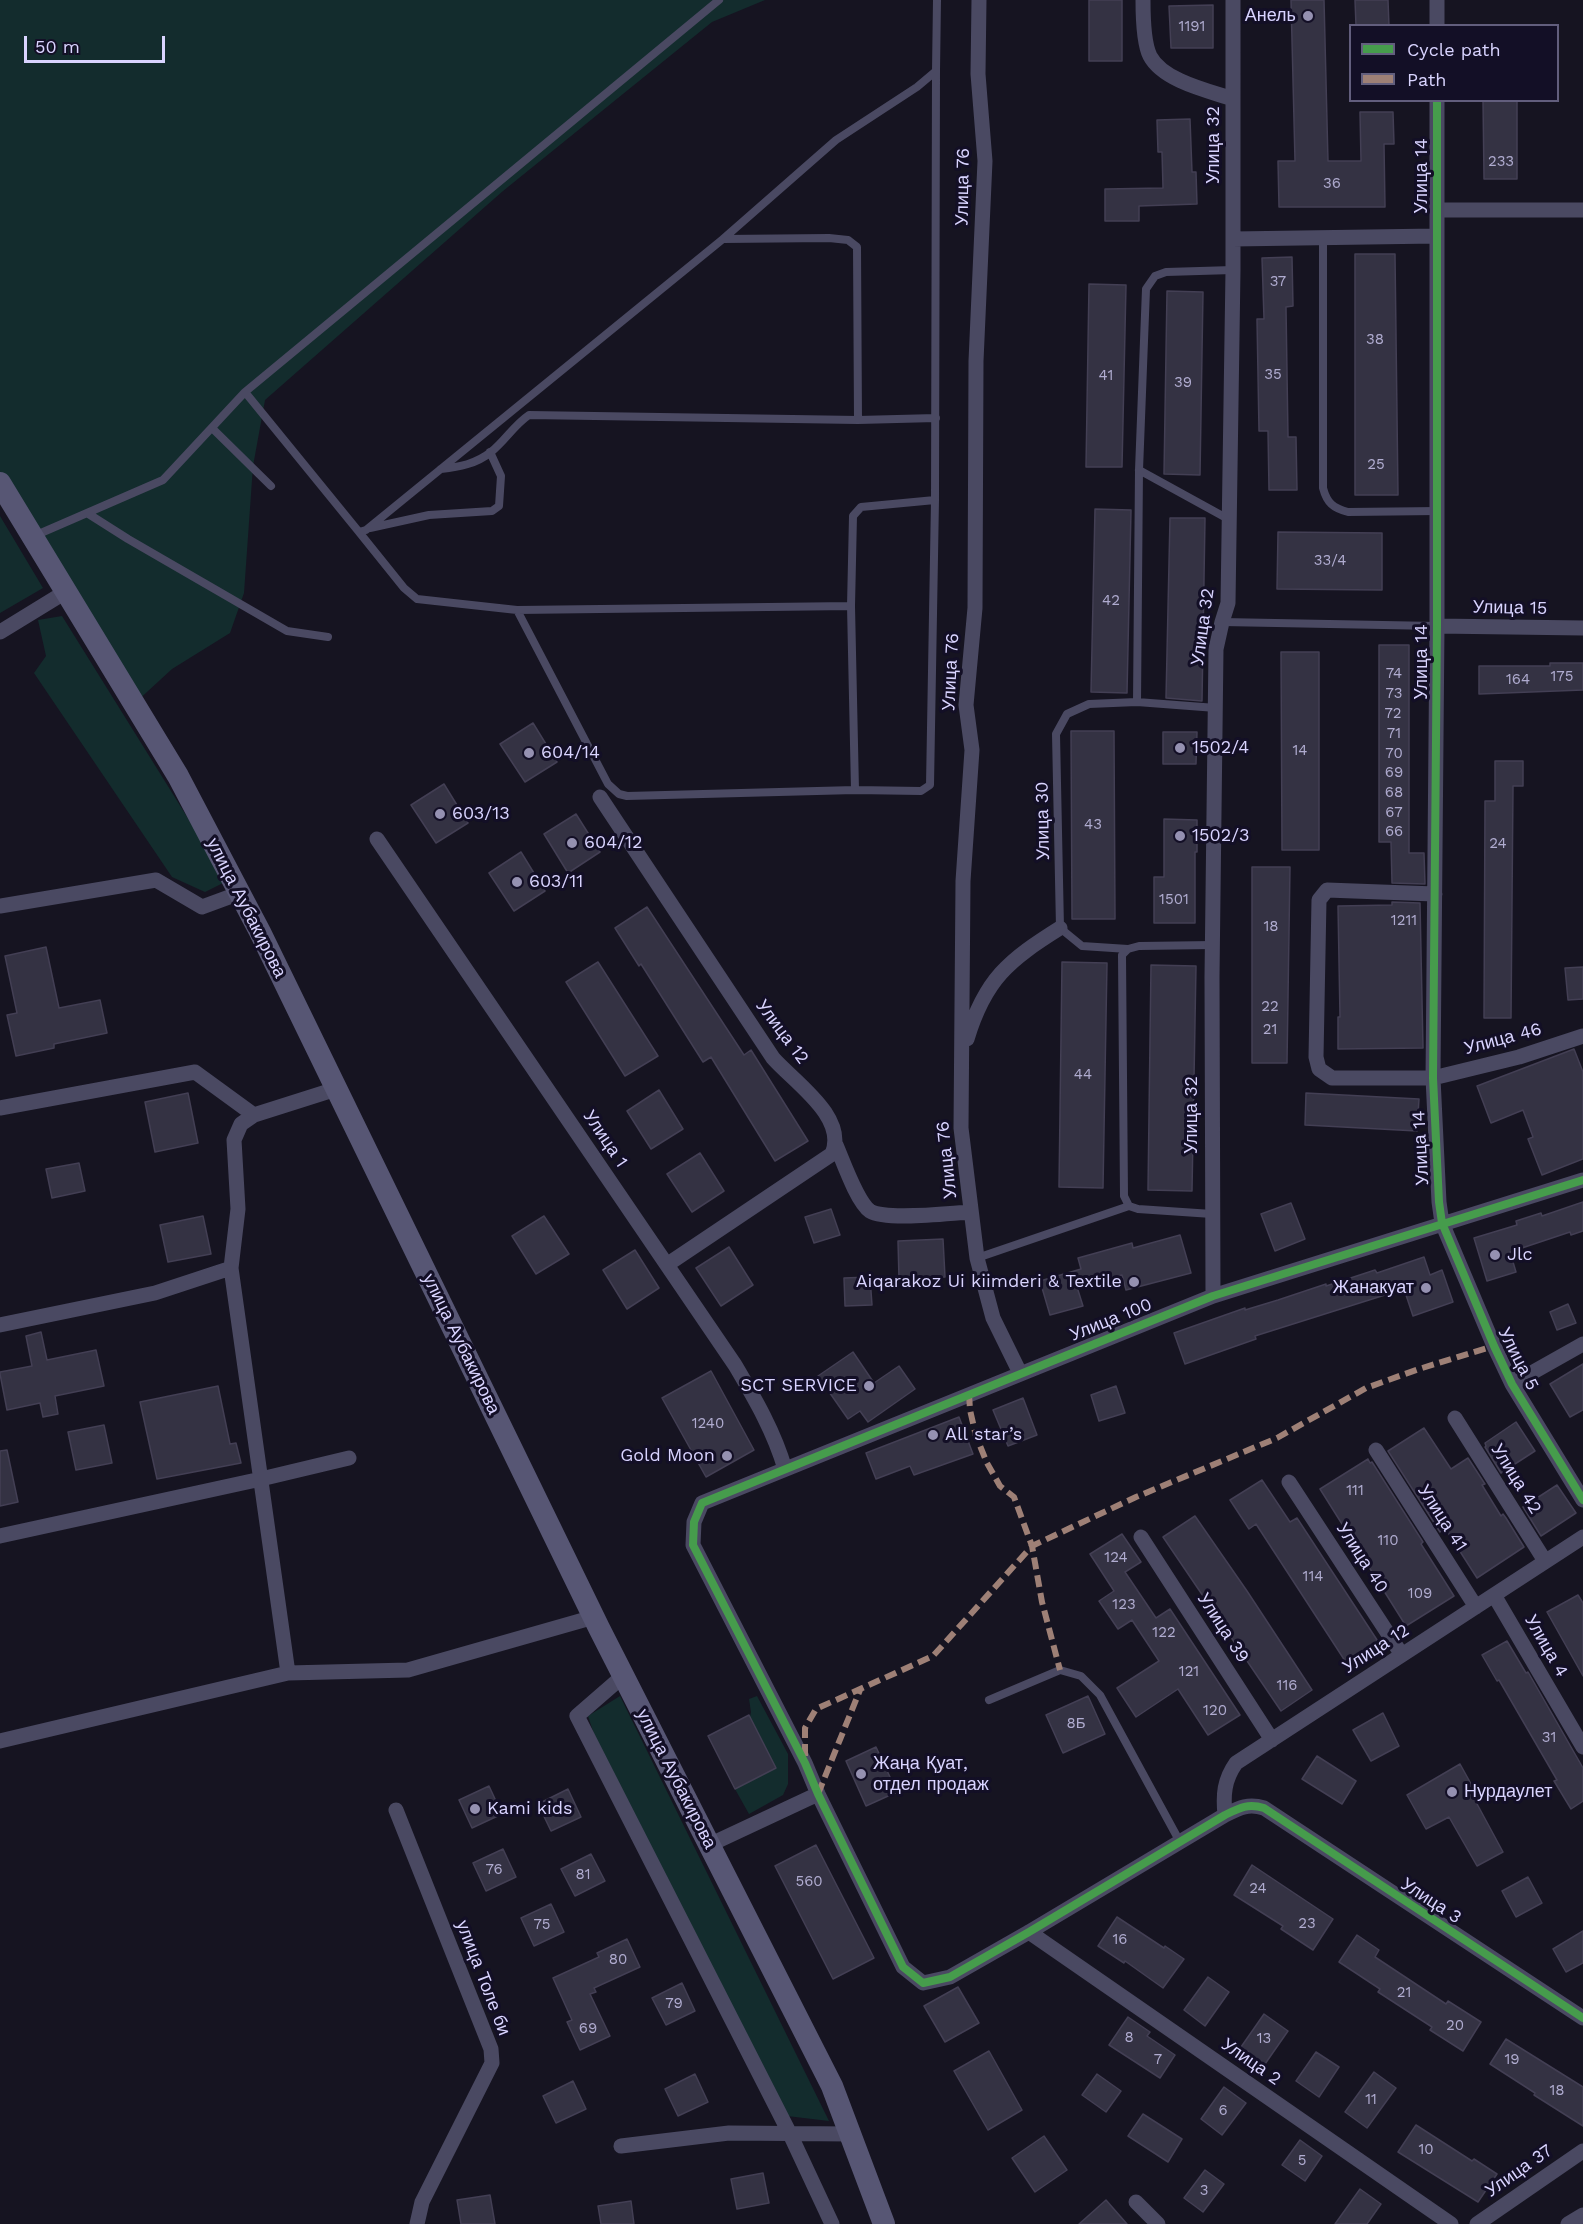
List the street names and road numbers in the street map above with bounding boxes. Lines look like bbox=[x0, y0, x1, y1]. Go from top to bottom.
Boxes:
street label: Улица 32 bbox=[1203, 106, 1225, 184]
street label: Улица 14 bbox=[1411, 138, 1433, 214]
street label: Улица 76 bbox=[952, 148, 974, 226]
street label: Улица 32 bbox=[1187, 587, 1219, 667]
street label: Улица 15 bbox=[1472, 597, 1548, 619]
street label: Улица 14 bbox=[1411, 624, 1433, 700]
street label: Улица 76 bbox=[938, 633, 964, 711]
street label: Улица 30 bbox=[1032, 781, 1054, 861]
street label: улица Аубакирова bbox=[201, 835, 291, 981]
street label: Улица 12 bbox=[751, 996, 813, 1068]
street label: Улица 46 bbox=[1462, 1018, 1544, 1060]
street label: Улица 32 bbox=[1181, 1076, 1203, 1154]
street label: Улица 1 bbox=[578, 1106, 632, 1172]
street label: Улица 14 bbox=[1408, 1110, 1434, 1186]
street label: Улица 76 bbox=[932, 1120, 962, 1200]
street label: улица Аубакирова bbox=[418, 1270, 504, 1418]
street label: Улица 100 bbox=[1067, 1294, 1155, 1346]
street label: Улица 5 bbox=[1493, 1324, 1543, 1394]
street label: Улица 42 bbox=[1486, 1440, 1546, 1518]
street label: Улица 41 bbox=[1413, 1481, 1471, 1555]
street label: Улица 40 bbox=[1331, 1519, 1393, 1597]
street label: Улица 39 bbox=[1192, 1589, 1254, 1667]
street label: Улица 4 bbox=[1520, 1611, 1572, 1681]
street label: Улица 12 bbox=[1339, 1620, 1413, 1678]
street label: улица Аубакирова bbox=[631, 1706, 721, 1852]
street label: Улица 3 bbox=[1397, 1873, 1465, 1929]
street label: улица Толе би bbox=[451, 1917, 515, 2039]
street label: Улица 2 bbox=[1217, 2034, 1285, 2090]
street label: Улица 37 bbox=[1481, 2140, 1557, 2202]

